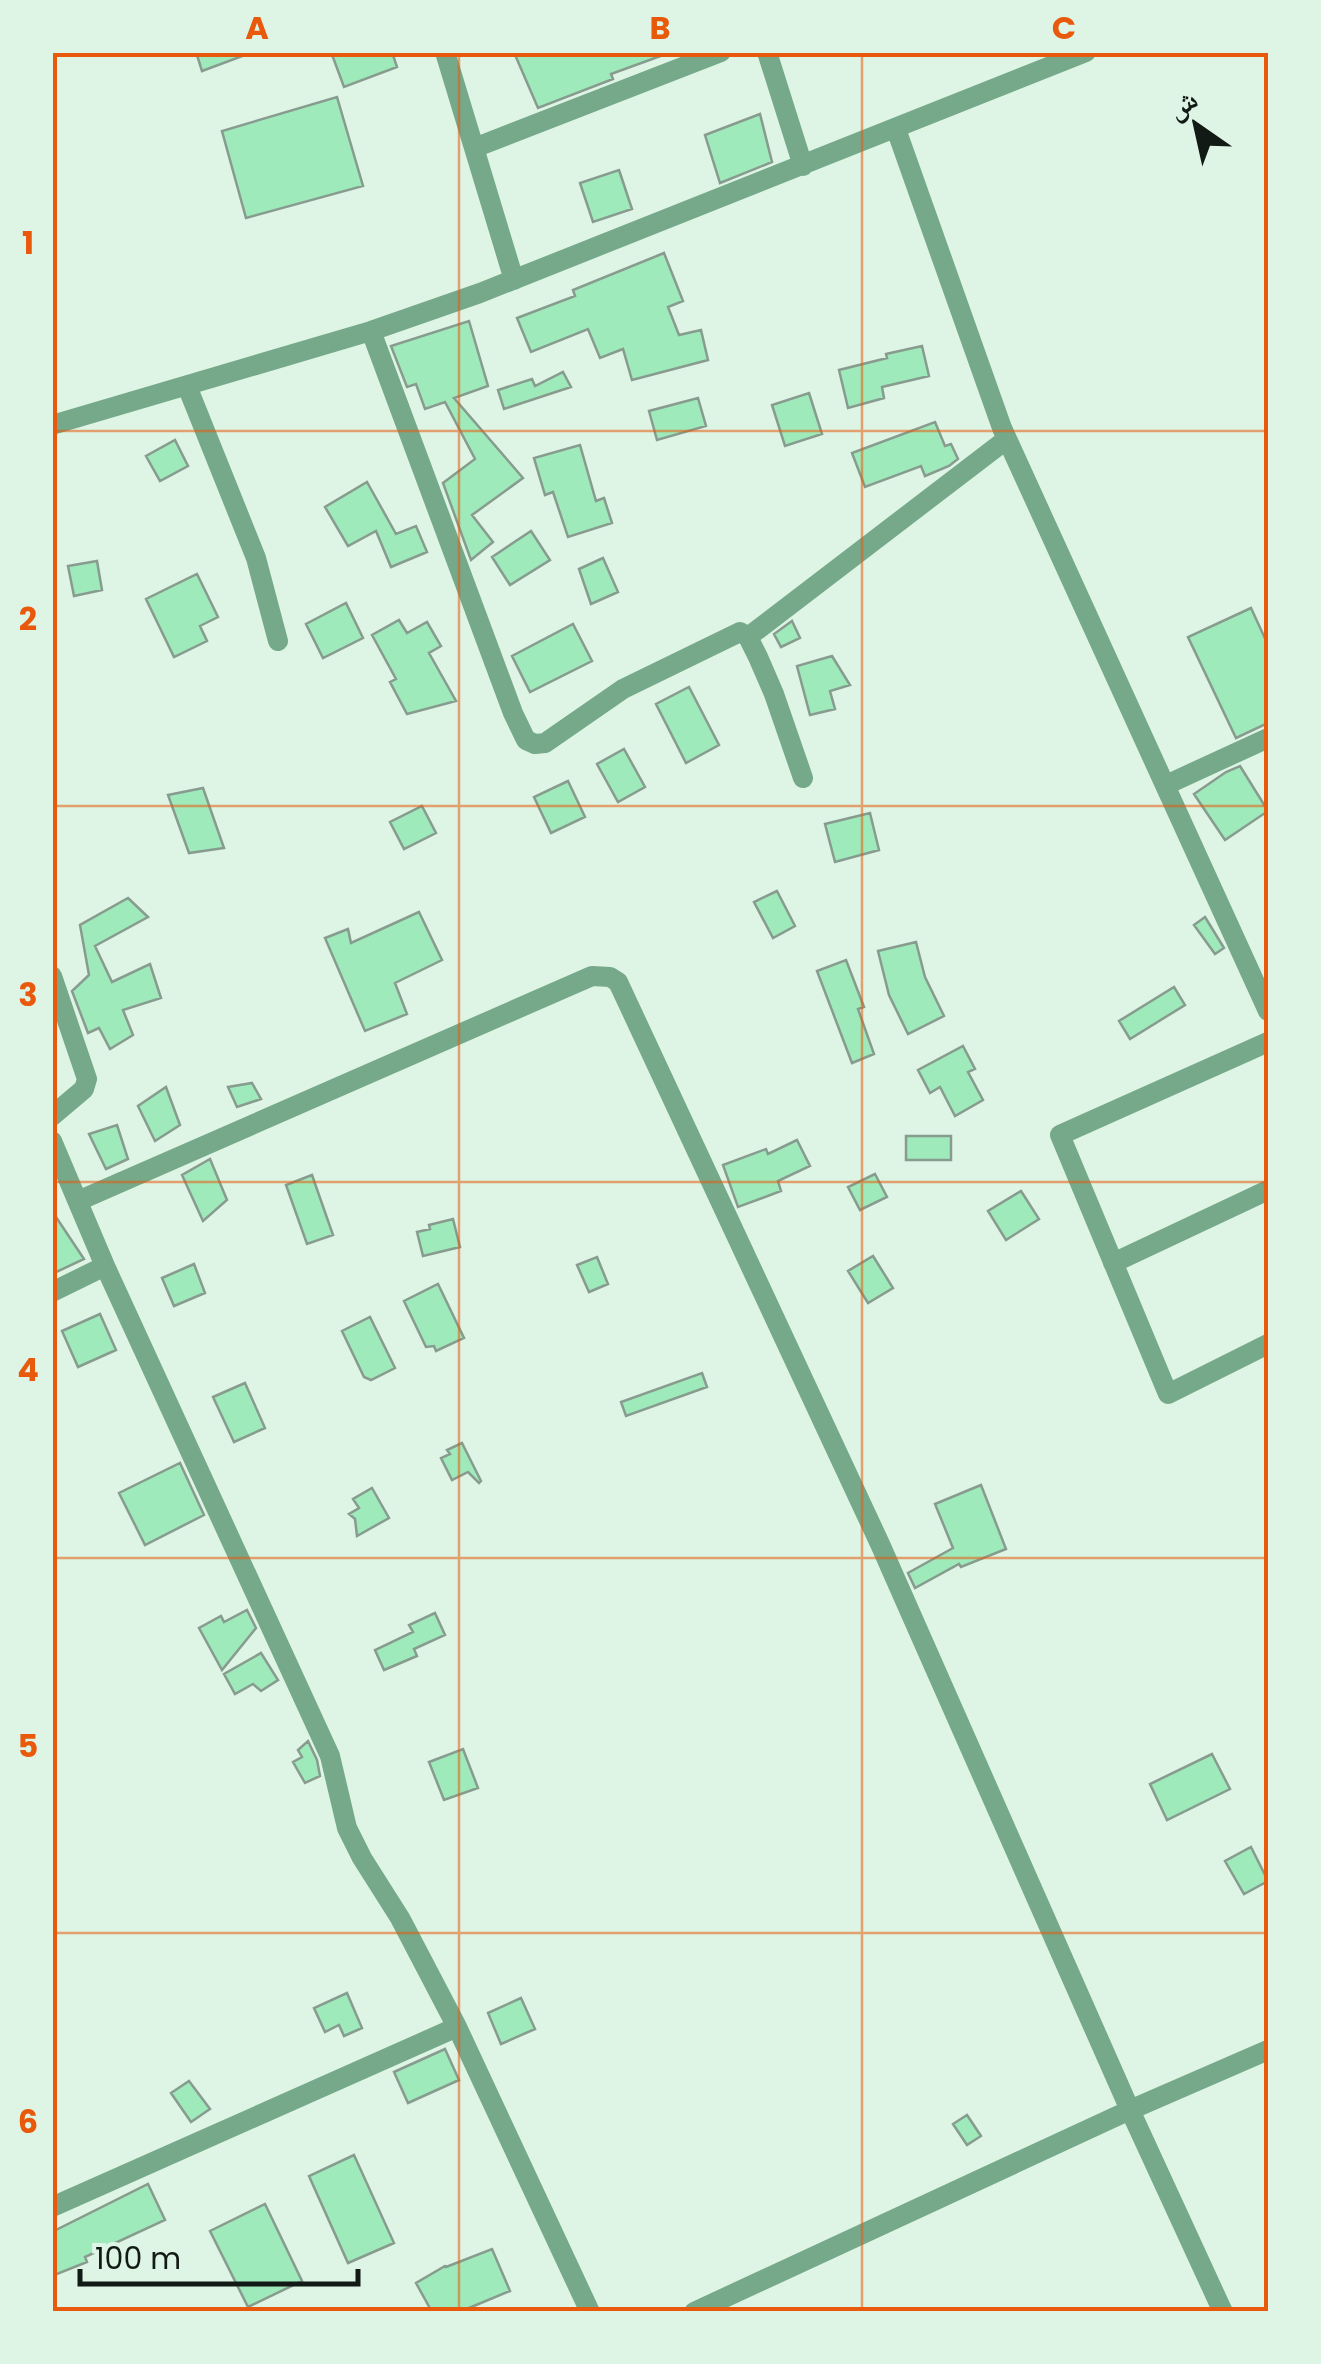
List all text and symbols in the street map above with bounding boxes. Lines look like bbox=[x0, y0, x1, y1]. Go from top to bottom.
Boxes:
text: A bbox=[245, 5, 269, 50]
text: B bbox=[649, 5, 671, 50]
text: C bbox=[1052, 5, 1076, 50]
north arrow bbox=[1146, 75, 1246, 175]
text: ش bbox=[1159, 80, 1206, 129]
text: 1 bbox=[22, 220, 34, 265]
text: 2 bbox=[19, 596, 37, 641]
text: 3 bbox=[18, 972, 38, 1017]
text: 4 bbox=[17, 1347, 39, 1392]
text: 5 bbox=[18, 1723, 38, 1768]
text: 6 bbox=[18, 2099, 38, 2144]
scale bar bbox=[80, 2224, 358, 2286]
text: 100 m bbox=[95, 2237, 181, 2280]

